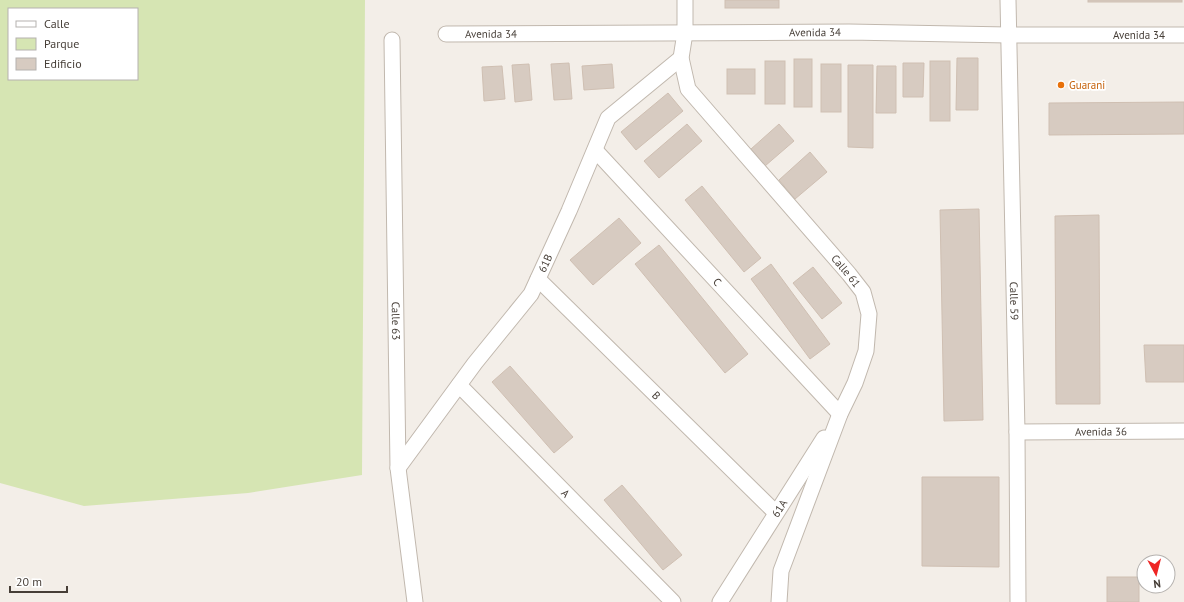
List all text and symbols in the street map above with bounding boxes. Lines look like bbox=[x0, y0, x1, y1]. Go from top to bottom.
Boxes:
legend bbox=[8, 8, 138, 80]
text: Calle bbox=[44, 16, 70, 31]
street label: Avenida 34 bbox=[789, 25, 841, 39]
street label: Avenida 34 bbox=[465, 27, 517, 41]
street label: Avenida 34 bbox=[1113, 28, 1165, 42]
text: Parque bbox=[44, 36, 79, 51]
text: Edificio bbox=[44, 56, 82, 71]
place label: Guarani bbox=[1069, 78, 1105, 92]
marker: Guarani bbox=[1056, 80, 1066, 90]
street label: 61B bbox=[535, 252, 555, 274]
street label: Calle 61 bbox=[828, 252, 864, 290]
street label: C bbox=[710, 275, 725, 289]
street label: Calle 59 bbox=[1007, 282, 1022, 320]
street label: Calle 63 bbox=[389, 302, 403, 340]
street label: B bbox=[649, 388, 664, 403]
street label: Avenida 36 bbox=[1075, 424, 1127, 439]
street label: A bbox=[558, 486, 573, 501]
street label: 61A bbox=[769, 496, 791, 520]
north arrow bbox=[1136, 554, 1176, 594]
scale bar bbox=[10, 568, 67, 594]
text: 20 m bbox=[16, 574, 42, 589]
text: N bbox=[1153, 577, 1162, 591]

